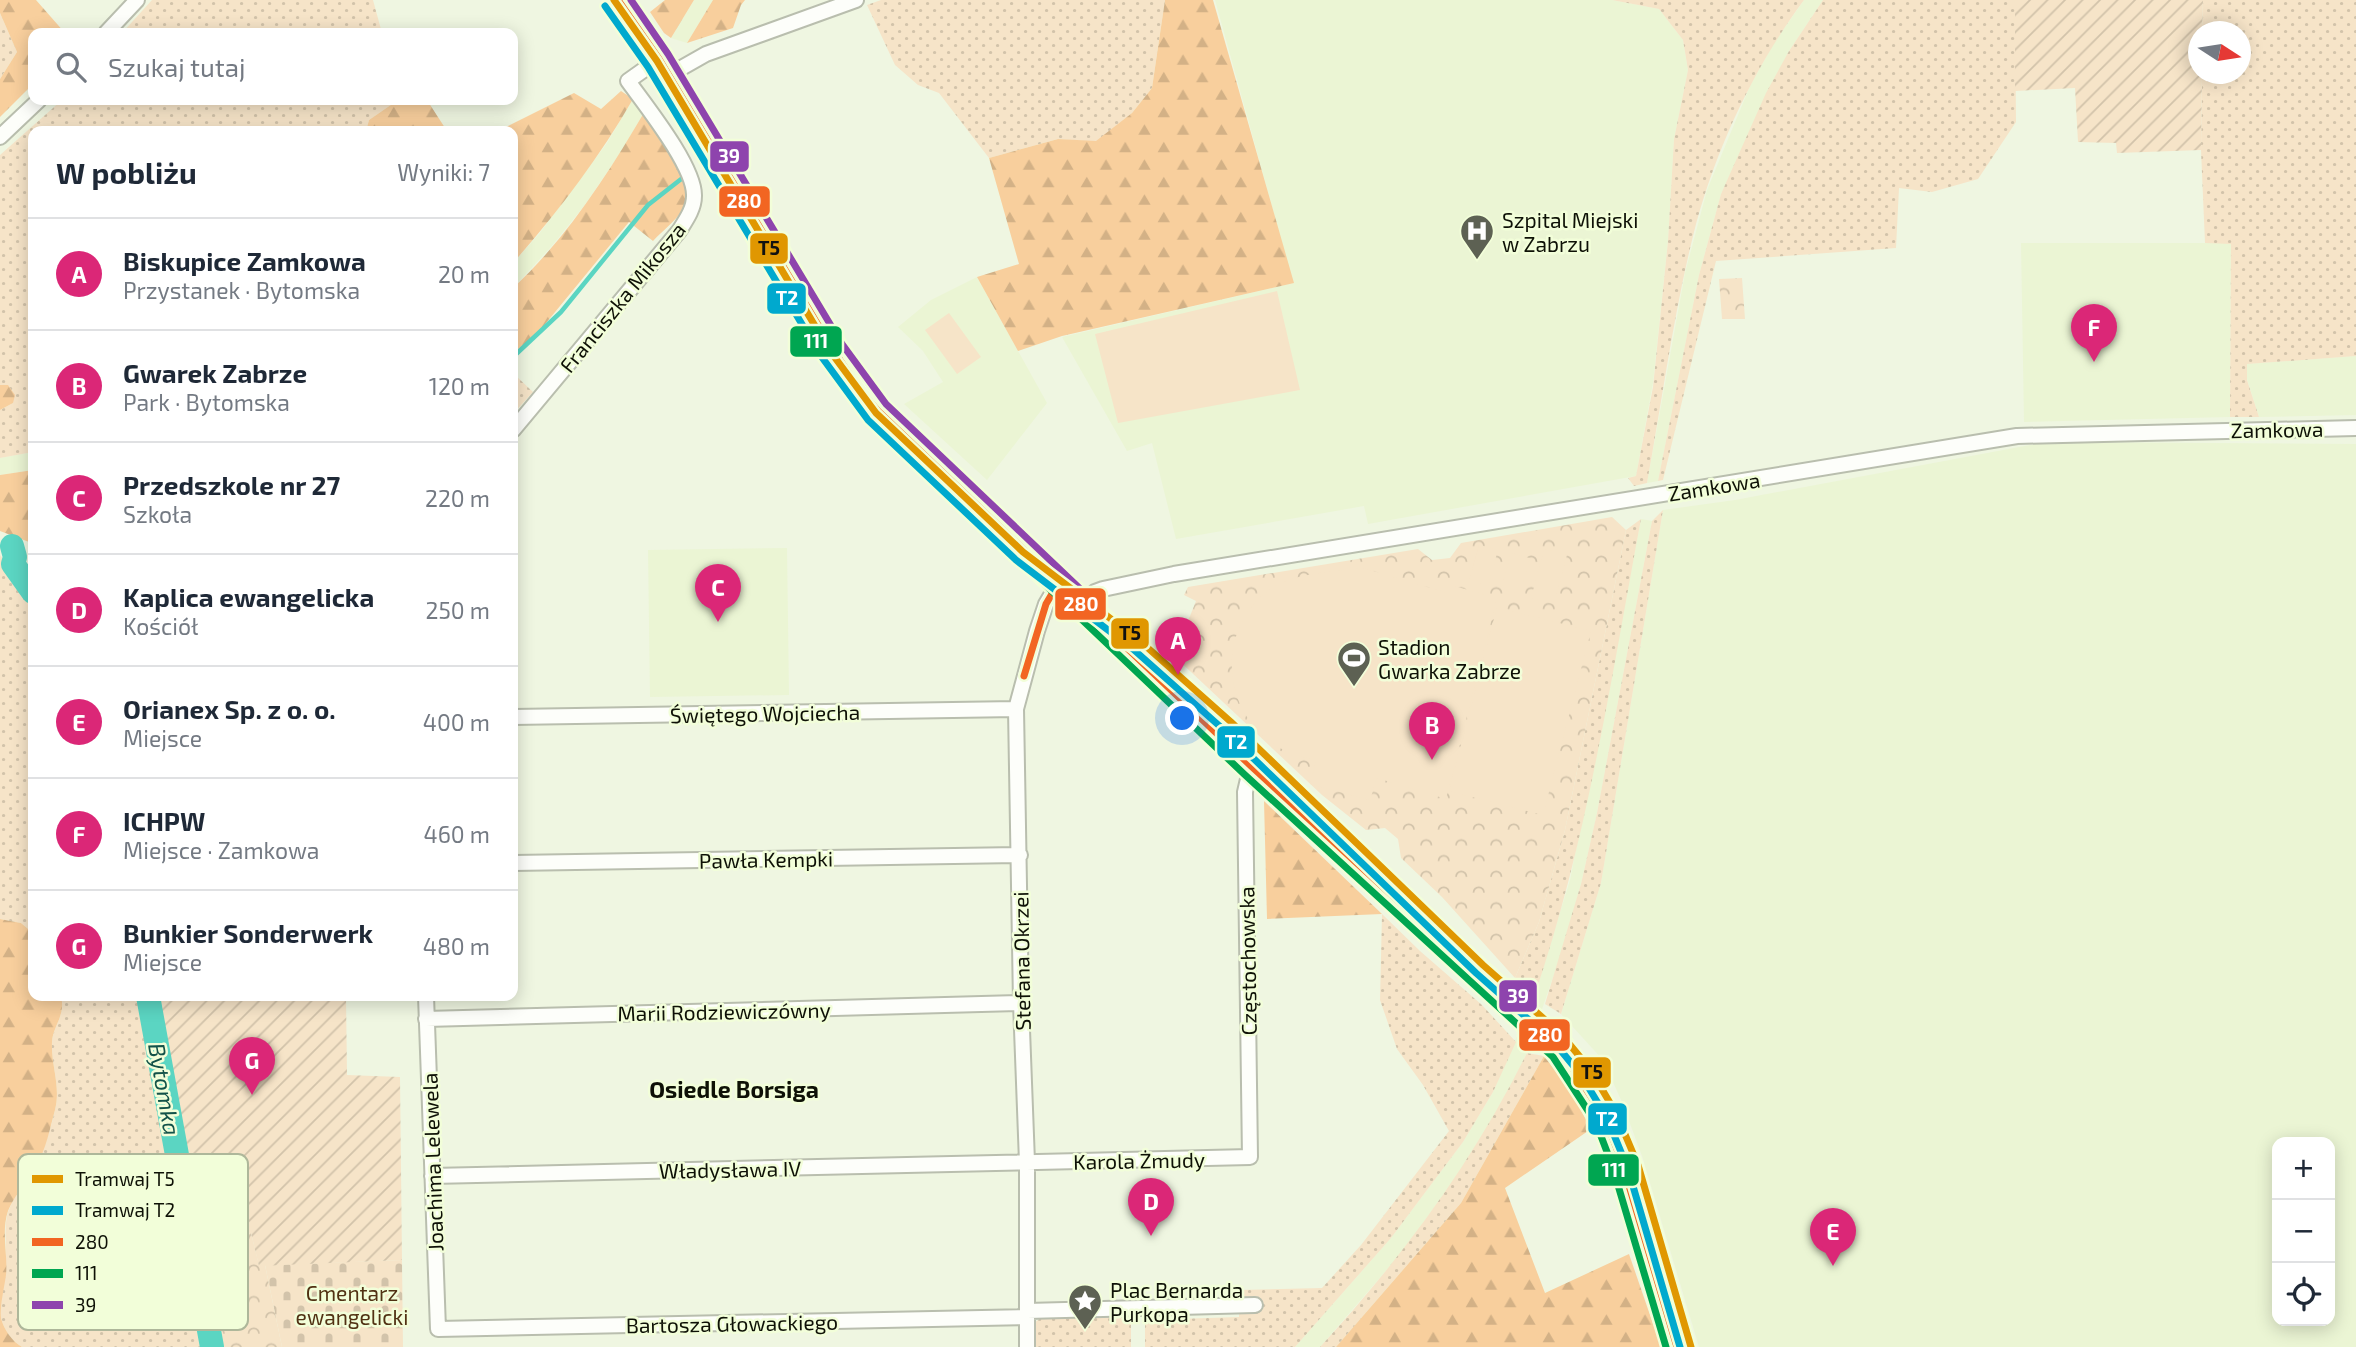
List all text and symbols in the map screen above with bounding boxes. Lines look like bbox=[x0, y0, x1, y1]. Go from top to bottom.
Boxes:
north arrow bbox=[2188, 21, 2251, 84]
search box bbox=[28, 28, 518, 105]
icon: search bbox=[52, 48, 90, 86]
text: Szukaj tutaj bbox=[108, 51, 245, 82]
line badge: 39 bbox=[709, 140, 750, 173]
text: 39 bbox=[718, 144, 740, 167]
text: W pobliżu bbox=[56, 154, 197, 190]
text: Wyniki: 7 bbox=[397, 158, 490, 186]
line badge: 280 bbox=[718, 185, 771, 218]
text: 280 bbox=[727, 189, 761, 212]
place label: Szpital Miejski w Zabrzu bbox=[1502, 207, 1639, 256]
hospital icon: Szpital Miejski w Zabrzu bbox=[1458, 212, 1496, 261]
street label: Franciszka Mikosza bbox=[554, 217, 690, 377]
line badge: T5 bbox=[749, 232, 789, 265]
text: T5 bbox=[758, 236, 780, 259]
text: Biskupice Zamkowa bbox=[123, 245, 366, 276]
text: A bbox=[71, 260, 87, 288]
text: 20 m bbox=[438, 260, 490, 288]
text: Przystanek · Bytomska bbox=[123, 276, 360, 304]
line badge: T2 bbox=[766, 282, 807, 315]
text: T2 bbox=[776, 286, 798, 309]
pin: F bbox=[2071, 304, 2117, 362]
line badge: 111 bbox=[789, 325, 843, 358]
text: 111 bbox=[804, 329, 828, 352]
text: Gwarek Zabrze bbox=[123, 357, 307, 388]
text: B bbox=[72, 372, 86, 400]
text: 120 m bbox=[429, 372, 490, 400]
text: Park · Bytomska bbox=[123, 388, 290, 416]
street label: Zamkowa bbox=[2230, 416, 2324, 442]
street label: Zamkowa bbox=[1666, 466, 1762, 506]
text: Przedszkole nr 27 bbox=[123, 469, 340, 500]
text: C bbox=[72, 484, 86, 512]
text: 220 m bbox=[425, 484, 490, 512]
text: Szkoła bbox=[123, 500, 192, 528]
pin: C bbox=[695, 564, 741, 622]
text: Kaplica ewangelicka bbox=[123, 581, 374, 612]
line badge: 280 bbox=[1054, 587, 1107, 621]
text: 280 bbox=[1064, 592, 1098, 615]
text: D bbox=[71, 596, 87, 624]
text: 250 m bbox=[426, 596, 490, 624]
text: Kościół bbox=[123, 612, 199, 640]
line badge: T5 bbox=[1110, 617, 1150, 650]
pin: A bbox=[1155, 617, 1201, 675]
text: T5 bbox=[1119, 621, 1141, 644]
place label: Stadion Gwarka Zabrze bbox=[1378, 634, 1521, 683]
sports icon: Stadion Gwarka Zabrze bbox=[1335, 639, 1373, 688]
text: Orianex Sp. z o. o. bbox=[123, 693, 336, 724]
street label: Świętego Wojciecha bbox=[670, 699, 860, 728]
your location bbox=[1165, 701, 1199, 735]
pin: B bbox=[1409, 702, 1455, 760]
text: E bbox=[72, 708, 86, 736]
text: 400 m bbox=[423, 708, 490, 736]
text: Miejsce bbox=[123, 724, 202, 752]
line badge: T2 bbox=[1216, 725, 1256, 759]
text: T2 bbox=[1225, 730, 1247, 753]
text: ICHPW bbox=[123, 805, 205, 836]
text: F bbox=[73, 820, 85, 848]
text: 460 m bbox=[424, 820, 490, 848]
text: Miejsce · Zamkowa bbox=[123, 836, 319, 864]
street label: Pawła Kempki bbox=[699, 845, 833, 873]
street label: Częstochowska bbox=[1233, 886, 1261, 1036]
street label: Stefana Okrzei bbox=[1007, 891, 1035, 1031]
text: Bunkier Sonderwerk bbox=[123, 917, 373, 948]
text: G bbox=[72, 932, 86, 960]
text: 480 m bbox=[423, 932, 490, 960]
text: Miejsce bbox=[123, 948, 202, 976]
line badge: 39 bbox=[1498, 979, 1538, 1013]
text: 39 bbox=[1507, 984, 1529, 1007]
street label: Marii Rodziewiczówny bbox=[617, 997, 831, 1025]
line badge: 280 bbox=[1518, 1018, 1571, 1052]
text: 280 bbox=[1528, 1023, 1562, 1046]
pin: G bbox=[229, 1037, 275, 1095]
water label: Bytomka bbox=[143, 1041, 187, 1137]
line badge: T5 bbox=[1572, 1056, 1612, 1089]
text: T5 bbox=[1581, 1060, 1603, 1083]
street label: Joachima Lelewela bbox=[416, 1072, 448, 1252]
district label: Osiedle Borsiga bbox=[649, 1075, 819, 1103]
line badge: T2 bbox=[1587, 1102, 1628, 1136]
text: T2 bbox=[1596, 1107, 1618, 1130]
map controls bbox=[2272, 1137, 2335, 1326]
button: + bbox=[2272, 1137, 2335, 1200]
street label: Karola Żmudy bbox=[1073, 1146, 1205, 1174]
line badge: 111 bbox=[1587, 1153, 1640, 1187]
legend bbox=[18, 1154, 248, 1330]
street label: Władysława IV bbox=[659, 1155, 802, 1183]
text: 111 bbox=[1602, 1158, 1626, 1181]
text: Tramwaj T5 bbox=[75, 1167, 175, 1190]
pin: D bbox=[1128, 1178, 1174, 1236]
text: Tramwaj T2 bbox=[75, 1198, 175, 1221]
button: − bbox=[2272, 1200, 2335, 1263]
pin: E bbox=[1810, 1208, 1856, 1266]
text: 280 bbox=[75, 1230, 109, 1253]
text: 111 bbox=[75, 1261, 98, 1284]
button: locate bbox=[2272, 1263, 2335, 1326]
place label: Plac Bernarda Purkopa bbox=[1110, 1277, 1243, 1326]
park label: Cmentarz ewangelicki bbox=[296, 1280, 408, 1329]
place icon: Plac Bernarda Purkopa bbox=[1066, 1282, 1104, 1331]
text: 39 bbox=[75, 1293, 96, 1316]
street label: Bartosza Głowackiego bbox=[626, 1309, 838, 1337]

